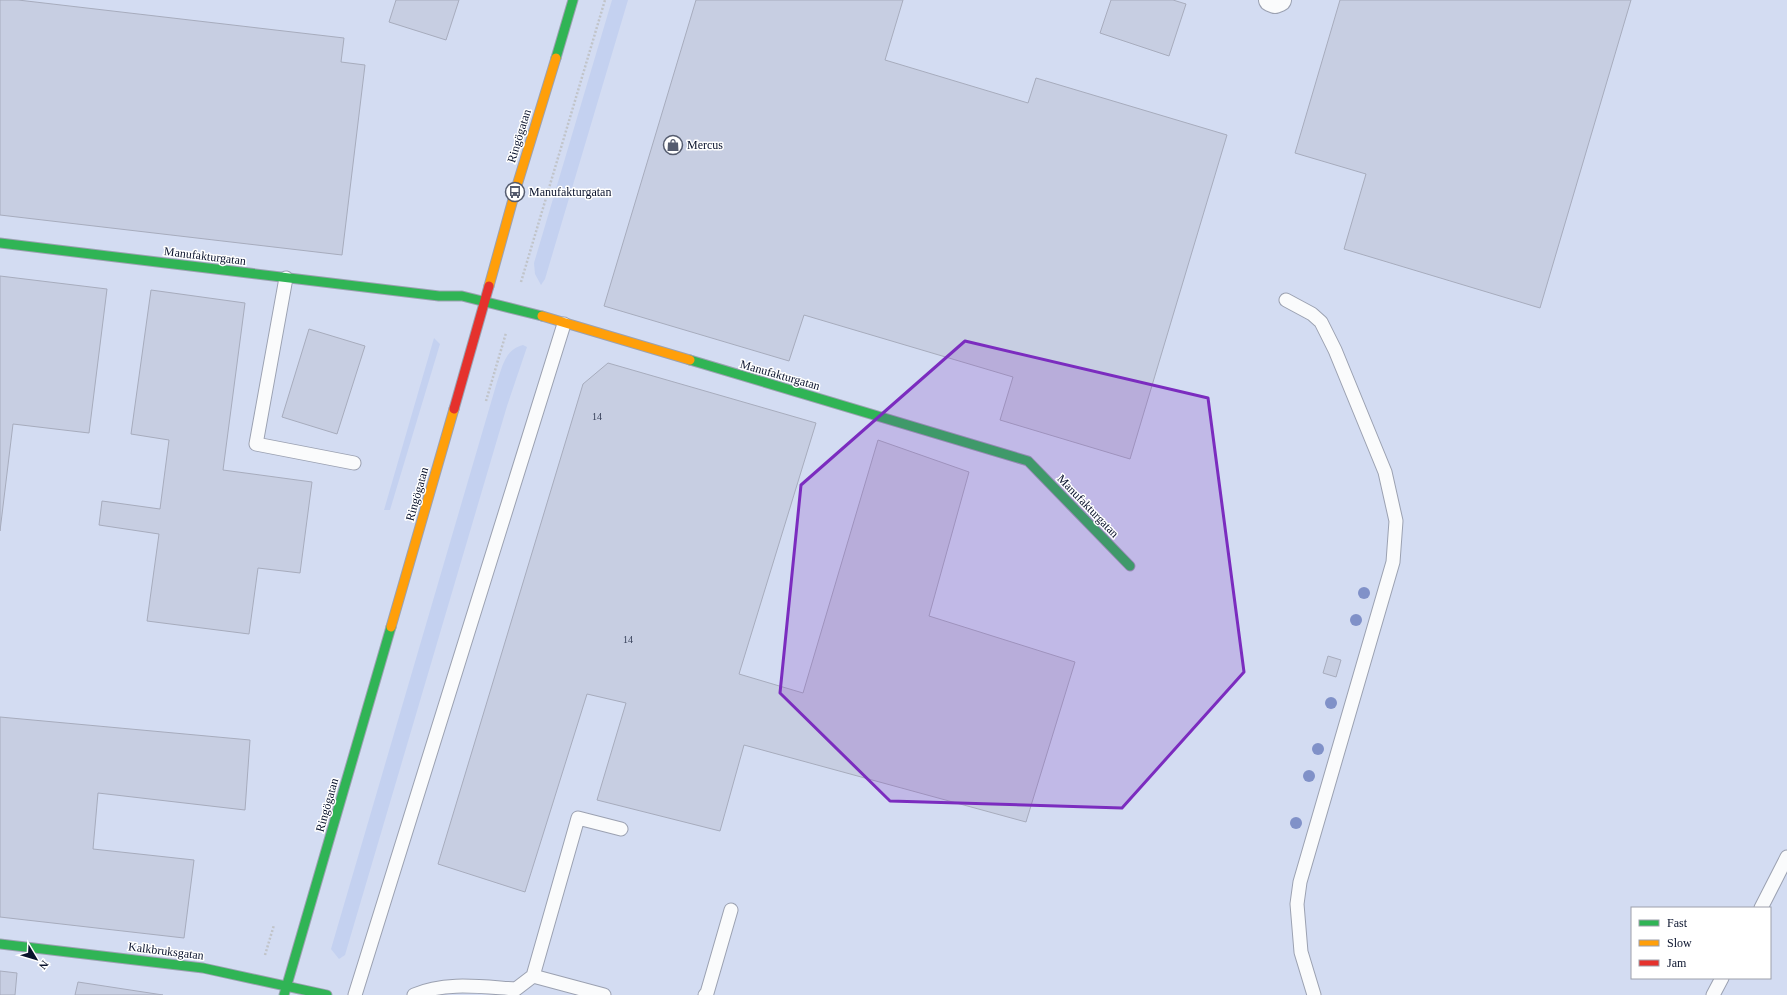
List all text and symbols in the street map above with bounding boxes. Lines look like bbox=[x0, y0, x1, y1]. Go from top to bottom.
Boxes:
street label: Ringögatan bbox=[504, 107, 534, 165]
shop icon: Mercus bbox=[662, 134, 684, 156]
place label: Mercus bbox=[687, 138, 723, 152]
bus stop icon: Manufakturgatan bbox=[504, 181, 526, 203]
place label: Manufakturgatan bbox=[529, 185, 611, 199]
street label: Manufakturgatan bbox=[163, 244, 247, 268]
street label: Manufakturgatan bbox=[738, 357, 822, 393]
house number: 14 bbox=[592, 411, 602, 422]
street label: Ringögatan bbox=[403, 465, 431, 523]
street label: Manufakturgatan bbox=[1054, 471, 1122, 541]
house number: 14 bbox=[623, 634, 633, 645]
street label: Ringögatan bbox=[313, 776, 341, 834]
legend bbox=[1631, 907, 1771, 979]
text: Fast bbox=[1667, 916, 1688, 930]
text: Slow bbox=[1667, 936, 1692, 950]
north arrow bbox=[16, 939, 56, 979]
street label: Kalkbruksgatan bbox=[127, 939, 205, 963]
text: Jam bbox=[1667, 956, 1687, 970]
text: N bbox=[37, 958, 51, 972]

